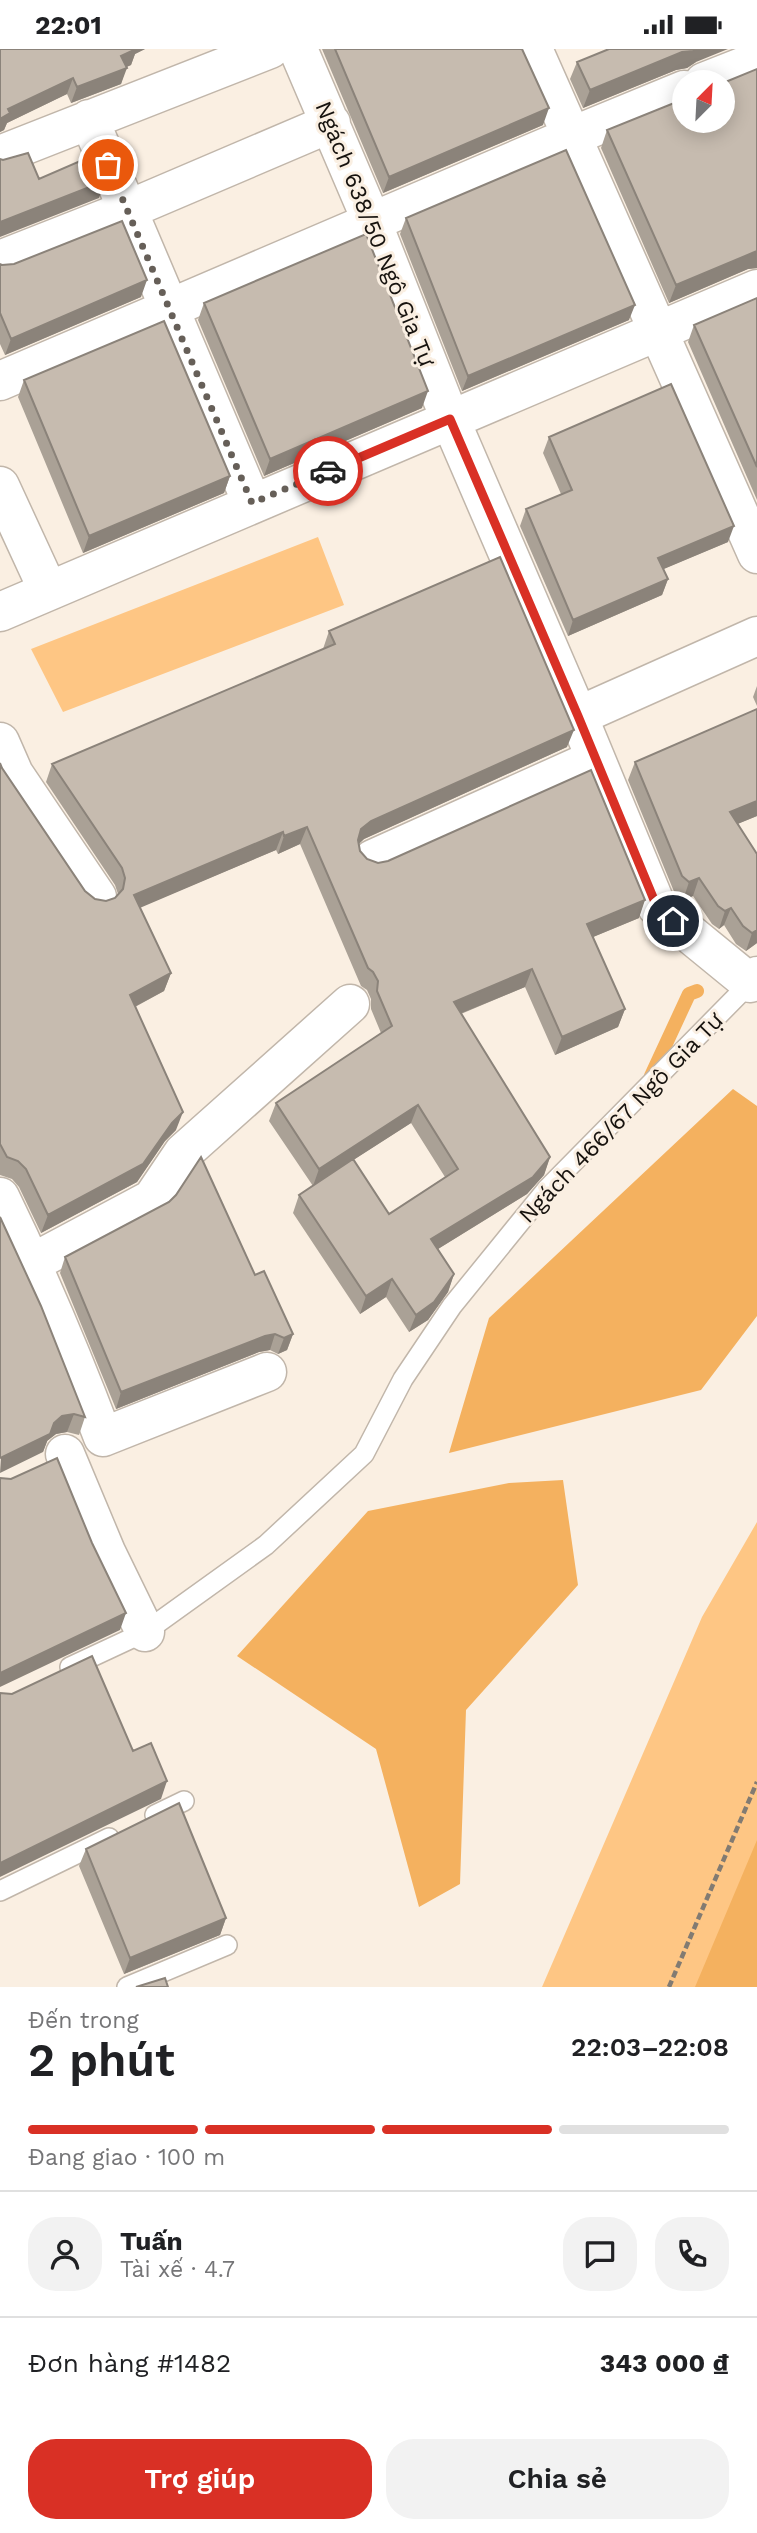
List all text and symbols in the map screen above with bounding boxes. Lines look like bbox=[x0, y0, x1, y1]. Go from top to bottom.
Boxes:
text: 22:01 bbox=[35, 10, 102, 40]
north arrow bbox=[672, 70, 735, 133]
map controls bbox=[672, 70, 735, 133]
street label: Ngách 638/50 Ngô Gia Tự bbox=[309, 97, 441, 371]
pin bbox=[78, 135, 138, 195]
icon: bag bbox=[89, 146, 127, 184]
courier bbox=[293, 436, 363, 506]
icon: car bbox=[309, 452, 347, 490]
pin bbox=[643, 891, 703, 951]
icon: home bbox=[654, 902, 692, 940]
street label: Ngách 466/67 Ngô Gia Tự bbox=[513, 1007, 729, 1229]
text: Đến trong bbox=[28, 2007, 139, 2034]
text: 22:03–22:08 bbox=[571, 2032, 729, 2062]
text: 2 phút bbox=[28, 2033, 175, 2087]
text: Đang giao · 100 m bbox=[28, 2144, 225, 2171]
button: person bbox=[28, 2217, 102, 2291]
button: chat bbox=[563, 2217, 637, 2291]
button: phone bbox=[655, 2217, 729, 2291]
text: Tuấn bbox=[120, 2226, 183, 2256]
text: Tài xế · 4.7 bbox=[120, 2256, 235, 2283]
text: Đơn hàng #1482 bbox=[28, 2348, 231, 2378]
text: 343 000 ₫ bbox=[600, 2348, 729, 2378]
button: Trợ giúp bbox=[28, 2439, 372, 2519]
button: Chia sẻ bbox=[386, 2439, 729, 2519]

